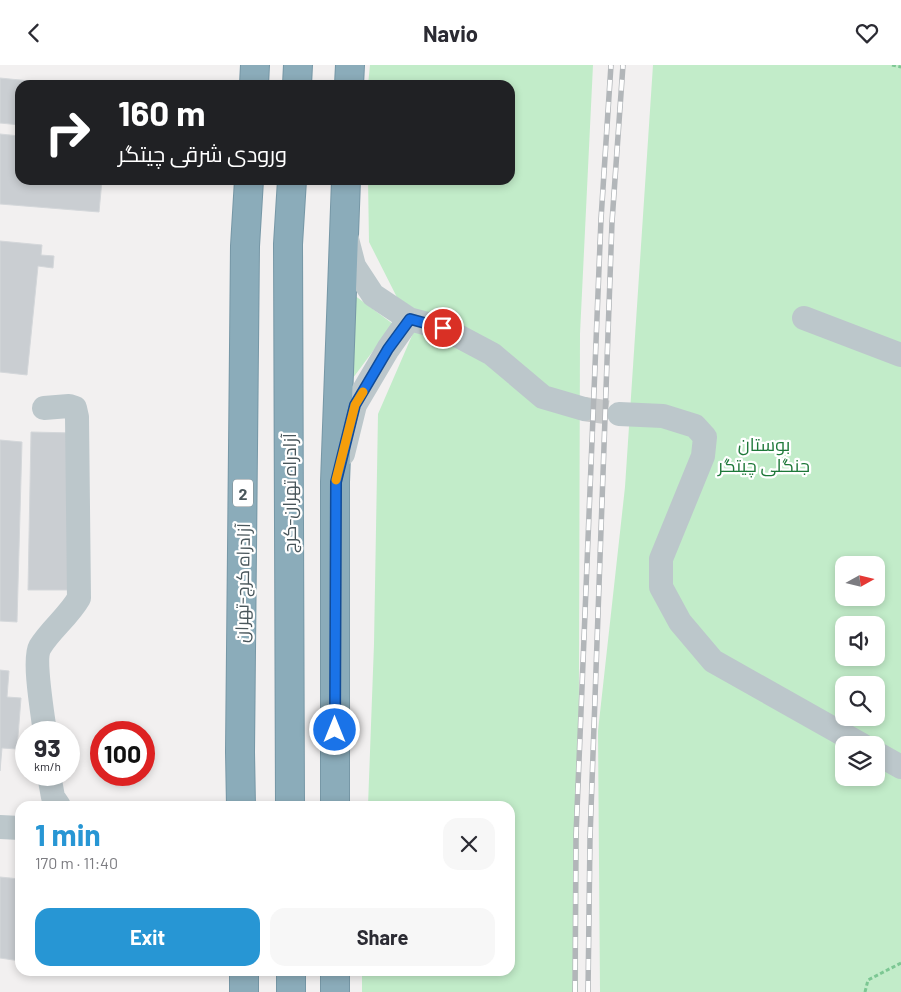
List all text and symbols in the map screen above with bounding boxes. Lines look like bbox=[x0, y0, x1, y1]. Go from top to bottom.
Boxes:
icon: back bbox=[20, 19, 48, 47]
icon: heart bbox=[853, 19, 881, 47]
text: Navio bbox=[423, 20, 478, 46]
text: 160 m bbox=[118, 91, 205, 133]
icon: right bbox=[35, 100, 100, 165]
text: ورودی شرقی چیتگر bbox=[118, 140, 287, 166]
pin bbox=[422, 307, 464, 349]
icon: arrive bbox=[429, 314, 457, 342]
street label: آزادراه تهران-کرج bbox=[278, 433, 302, 553]
park label: بوستان جنگلی چیتگر bbox=[717, 433, 810, 478]
road number: 2 bbox=[233, 479, 253, 507]
street label: آزادراه کرج-تهران bbox=[230, 523, 256, 643]
north arrow bbox=[835, 556, 885, 606]
map controls bbox=[835, 556, 885, 786]
button: sound bbox=[835, 616, 885, 666]
button: search bbox=[835, 676, 885, 726]
position arrow bbox=[308, 703, 360, 755]
speed limit sign: 100 bbox=[90, 721, 155, 786]
text: 93 bbox=[34, 732, 61, 762]
button: layers bbox=[835, 736, 885, 786]
text: km/h bbox=[34, 759, 61, 773]
text: 1 min bbox=[35, 816, 101, 852]
button: close bbox=[443, 818, 495, 870]
text: 170 m · 11:40 bbox=[35, 853, 118, 872]
button: Exit bbox=[35, 908, 260, 966]
button: Share bbox=[270, 908, 495, 966]

